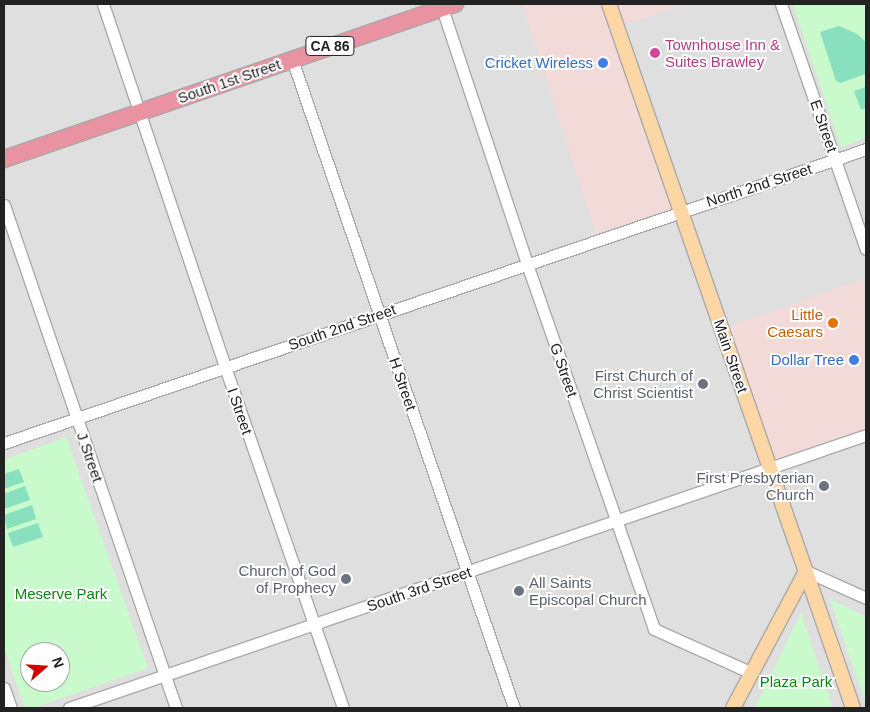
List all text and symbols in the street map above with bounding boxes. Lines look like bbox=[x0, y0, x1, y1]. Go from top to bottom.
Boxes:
road number: CA 86 bbox=[305, 34, 355, 58]
place label: Townhouse Inn & Suites Brawley bbox=[665, 35, 780, 70]
marker: Townhouse Inn & Suites Brawley bbox=[649, 47, 661, 59]
place label: Cricket Wireless bbox=[485, 54, 593, 72]
street label: South 1st Street bbox=[175, 55, 283, 107]
marker: Cricket Wireless bbox=[597, 57, 609, 69]
street label: E Street bbox=[807, 97, 841, 155]
street label: North 2nd Street bbox=[704, 159, 814, 211]
street label: South 2nd Street bbox=[286, 300, 398, 354]
place label: Little Caesars bbox=[767, 305, 823, 340]
street label: Main Street bbox=[710, 317, 752, 395]
marker: Little Caesars bbox=[827, 317, 839, 329]
street label: G Street bbox=[546, 341, 582, 399]
place label: Dollar Tree bbox=[770, 351, 844, 369]
marker: Dollar Tree bbox=[848, 354, 860, 366]
street label: H Street bbox=[386, 355, 420, 413]
place label: First Church of Christ Scientist bbox=[593, 366, 693, 401]
marker: First Church of Christ Scientist bbox=[697, 378, 709, 390]
street label: I Street bbox=[224, 385, 256, 437]
street label: J Street bbox=[73, 430, 107, 484]
place label: First Presbyterian Church bbox=[696, 468, 814, 503]
marker: First Presbyterian Church bbox=[818, 480, 830, 492]
place label: Church of God of Prophecy bbox=[238, 561, 336, 596]
street label: South 3rd Street bbox=[364, 563, 474, 615]
marker: Church of God of Prophecy bbox=[340, 573, 352, 585]
place label: All Saints Episcopal Church bbox=[529, 573, 647, 608]
park label: Meserve Park bbox=[15, 585, 107, 603]
marker: All Saints Episcopal Church bbox=[513, 585, 525, 597]
north arrow bbox=[20, 642, 70, 692]
text: N bbox=[49, 655, 67, 670]
park label: Plaza Park bbox=[760, 673, 832, 691]

